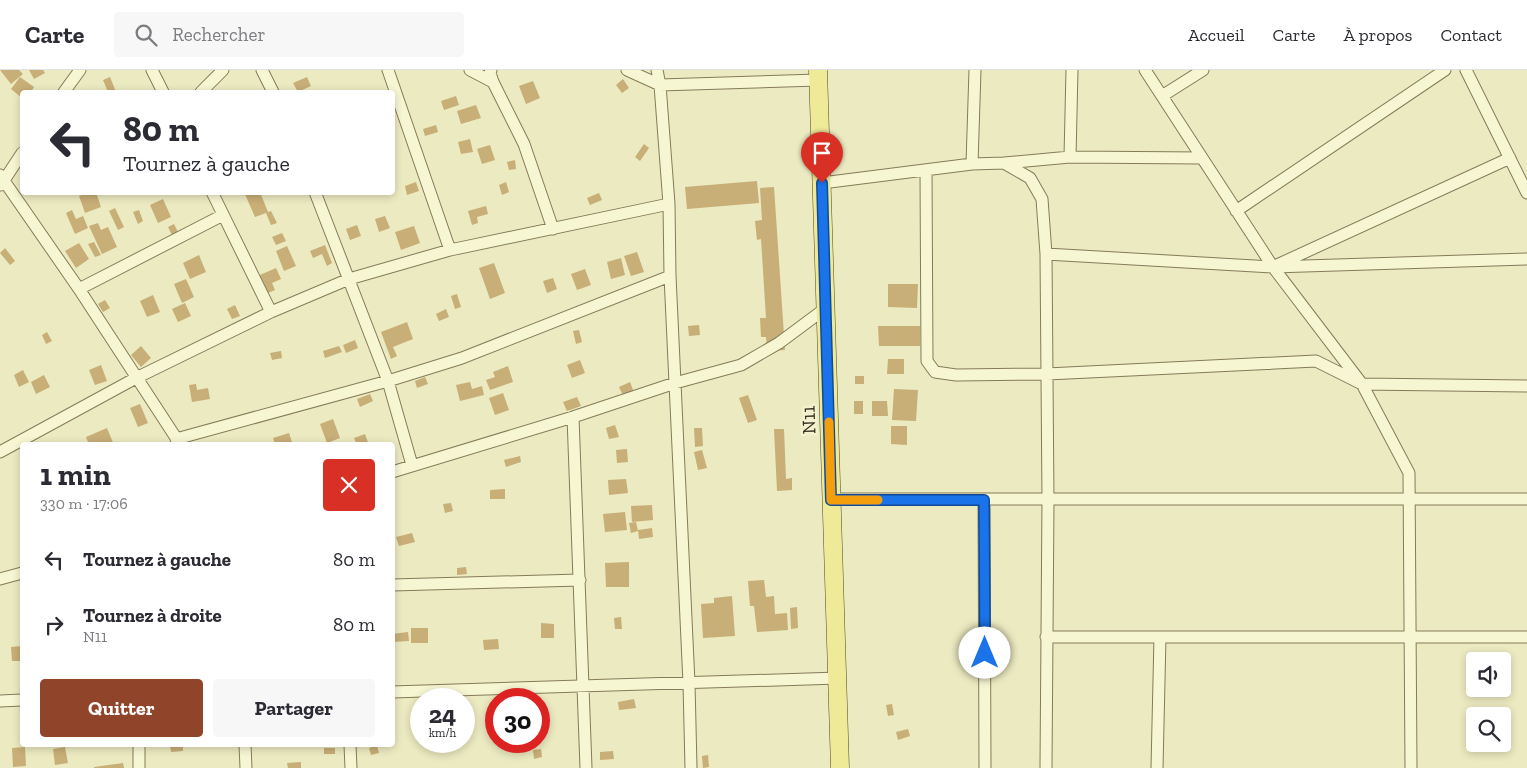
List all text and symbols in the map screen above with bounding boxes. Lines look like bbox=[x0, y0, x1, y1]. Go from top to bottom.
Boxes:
search box bbox=[114, 12, 464, 57]
text: Carte bbox=[25, 20, 84, 49]
icon: search bbox=[132, 21, 160, 49]
text: Rechercher bbox=[172, 23, 265, 46]
text: Accueil bbox=[1188, 24, 1245, 46]
text: Carte bbox=[1273, 24, 1316, 46]
text: À propos bbox=[1344, 24, 1412, 46]
text: Contact bbox=[1440, 24, 1502, 46]
text: 80 m bbox=[123, 108, 199, 150]
icon: left bbox=[40, 110, 105, 175]
pin bbox=[801, 132, 843, 183]
icon: arrive bbox=[808, 139, 836, 167]
text: Tournez à gauche bbox=[123, 150, 290, 177]
street label: N11 bbox=[797, 405, 820, 435]
text: 1 min bbox=[40, 457, 111, 493]
button: close bbox=[323, 459, 375, 511]
text: 330 m · 17:06 bbox=[40, 494, 128, 513]
icon: left bbox=[40, 546, 68, 574]
text: Tournez à gauche bbox=[83, 548, 231, 571]
text: 80 m bbox=[333, 548, 375, 571]
text: Tournez à droite bbox=[83, 604, 222, 627]
icon: right bbox=[40, 611, 68, 639]
text: 80 m bbox=[333, 613, 375, 636]
position arrow bbox=[958, 626, 1010, 678]
text: N11 bbox=[83, 627, 107, 646]
map controls bbox=[1466, 652, 1511, 752]
button: sound bbox=[1466, 652, 1511, 697]
button: Quitter bbox=[40, 679, 203, 737]
button: Partager bbox=[213, 679, 375, 737]
speed limit sign: 30 bbox=[485, 688, 550, 753]
text: 24 bbox=[429, 699, 456, 729]
button: search bbox=[1466, 707, 1511, 752]
text: km/h bbox=[429, 726, 456, 740]

